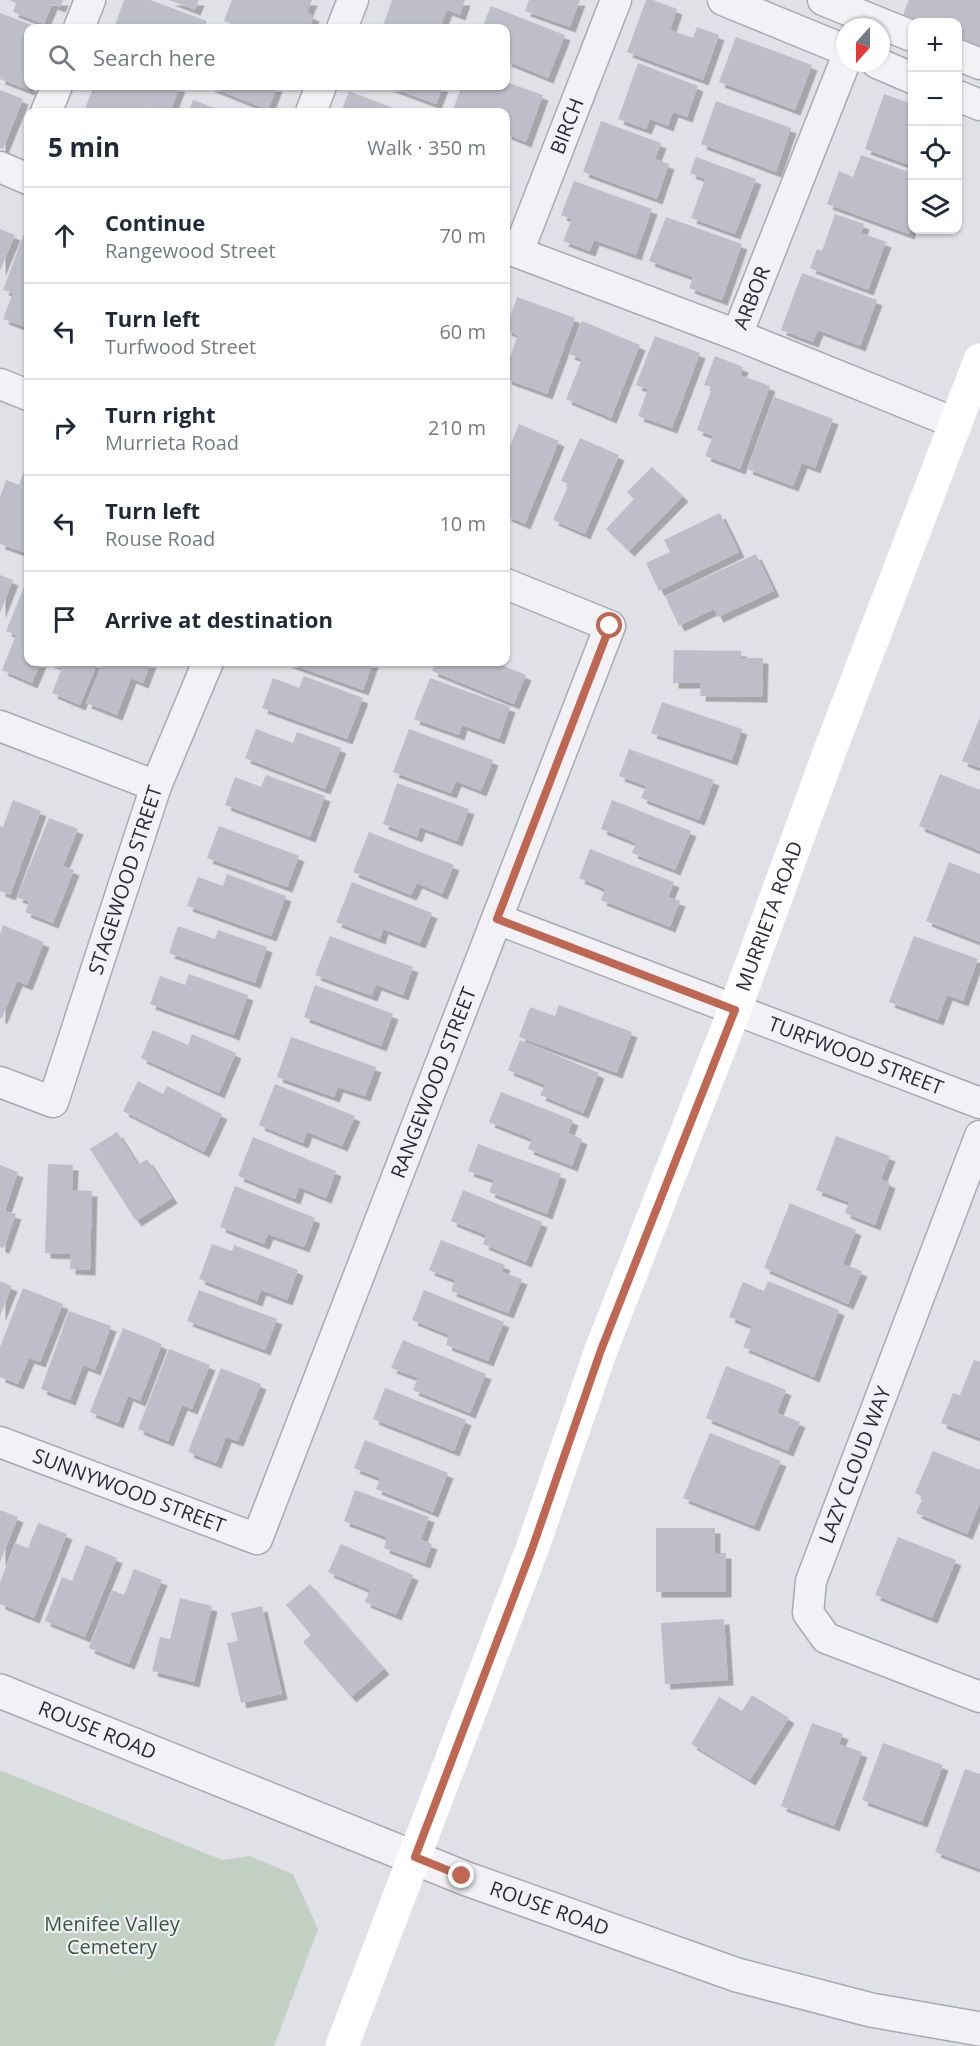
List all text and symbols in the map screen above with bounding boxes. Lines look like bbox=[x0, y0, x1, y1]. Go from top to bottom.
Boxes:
north arrow bbox=[836, 18, 890, 72]
map controls bbox=[908, 18, 962, 234]
button: + bbox=[908, 18, 962, 72]
search box bbox=[24, 24, 510, 90]
icon: search bbox=[45, 41, 78, 74]
text: Search here bbox=[93, 42, 216, 72]
button: − bbox=[908, 72, 962, 126]
street label: BIRCH bbox=[543, 94, 590, 158]
button: locate bbox=[908, 126, 962, 180]
text: 5 min bbox=[48, 129, 120, 165]
text: Walk · 350 m bbox=[367, 134, 486, 161]
button: layers bbox=[908, 180, 962, 234]
text: Continue bbox=[105, 207, 205, 237]
icon: ahead bbox=[48, 219, 81, 252]
text: 70 m bbox=[439, 222, 486, 249]
text: Rangewood Street bbox=[105, 237, 276, 264]
street label: ARBOR bbox=[727, 261, 776, 333]
text: Turn left bbox=[105, 303, 200, 333]
icon: left bbox=[48, 315, 81, 348]
text: 60 m bbox=[439, 318, 486, 345]
text: Turfwood Street bbox=[105, 333, 256, 360]
text: Turn right bbox=[105, 399, 216, 429]
icon: right bbox=[48, 411, 81, 444]
text: 210 m bbox=[428, 414, 486, 441]
text: Murrieta Road bbox=[105, 429, 239, 456]
text: Turn left bbox=[105, 495, 200, 525]
icon: left bbox=[48, 507, 81, 540]
text: 10 m bbox=[439, 510, 486, 537]
text: Rouse Road bbox=[105, 525, 215, 552]
icon: arrive bbox=[48, 603, 81, 636]
text: Arrive at destination bbox=[105, 604, 333, 634]
route start bbox=[596, 612, 622, 638]
street label: STAGEWOOD STREET bbox=[81, 782, 168, 978]
street label: MURRIETA ROAD bbox=[729, 837, 809, 995]
street label: RANGEWOOD STREET bbox=[384, 983, 482, 1182]
street label: TURFWOOD STREET bbox=[765, 1010, 947, 1101]
street label: LAZY CLOUD WAY bbox=[812, 1382, 897, 1547]
street label: SUNNYWOOD STREET bbox=[29, 1442, 229, 1539]
street label: ROUSE ROAD bbox=[35, 1694, 161, 1766]
route end bbox=[448, 1862, 474, 1888]
street label: ROUSE ROAD bbox=[486, 1874, 613, 1942]
park label: Menifee Valley Cemetery bbox=[44, 1910, 181, 1960]

